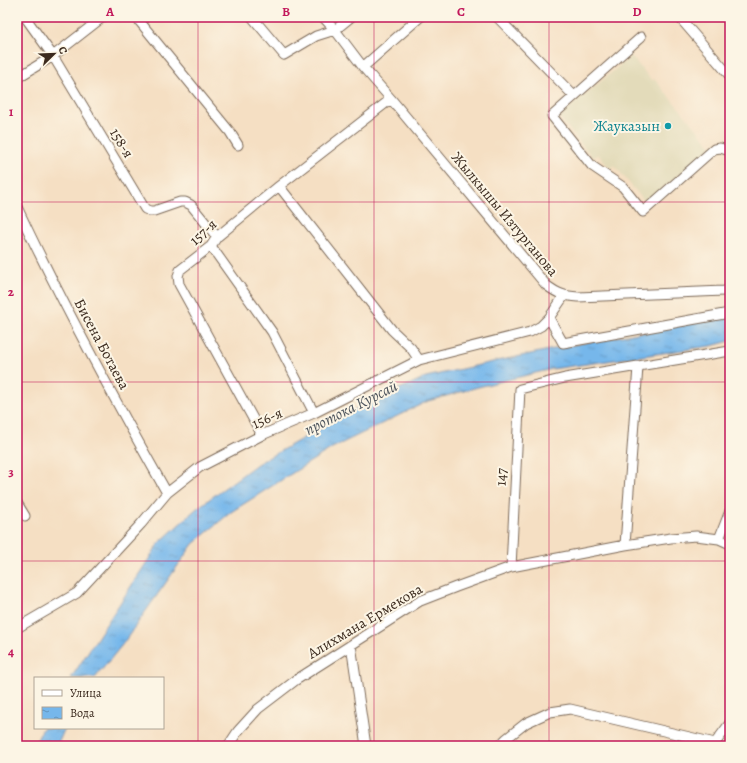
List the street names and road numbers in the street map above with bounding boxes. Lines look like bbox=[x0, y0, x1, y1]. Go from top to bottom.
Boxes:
street label: 158-я bbox=[105, 124, 139, 162]
street label: Жылкышы Изтурганова bbox=[447, 148, 563, 281]
street label: 157-я bbox=[185, 214, 221, 250]
street label: Бисена Ботаева bbox=[70, 295, 134, 393]
street label: 156-я bbox=[249, 403, 285, 433]
street label: 147 bbox=[491, 467, 511, 487]
street label: Алихмана Ермекова bbox=[303, 579, 426, 664]

